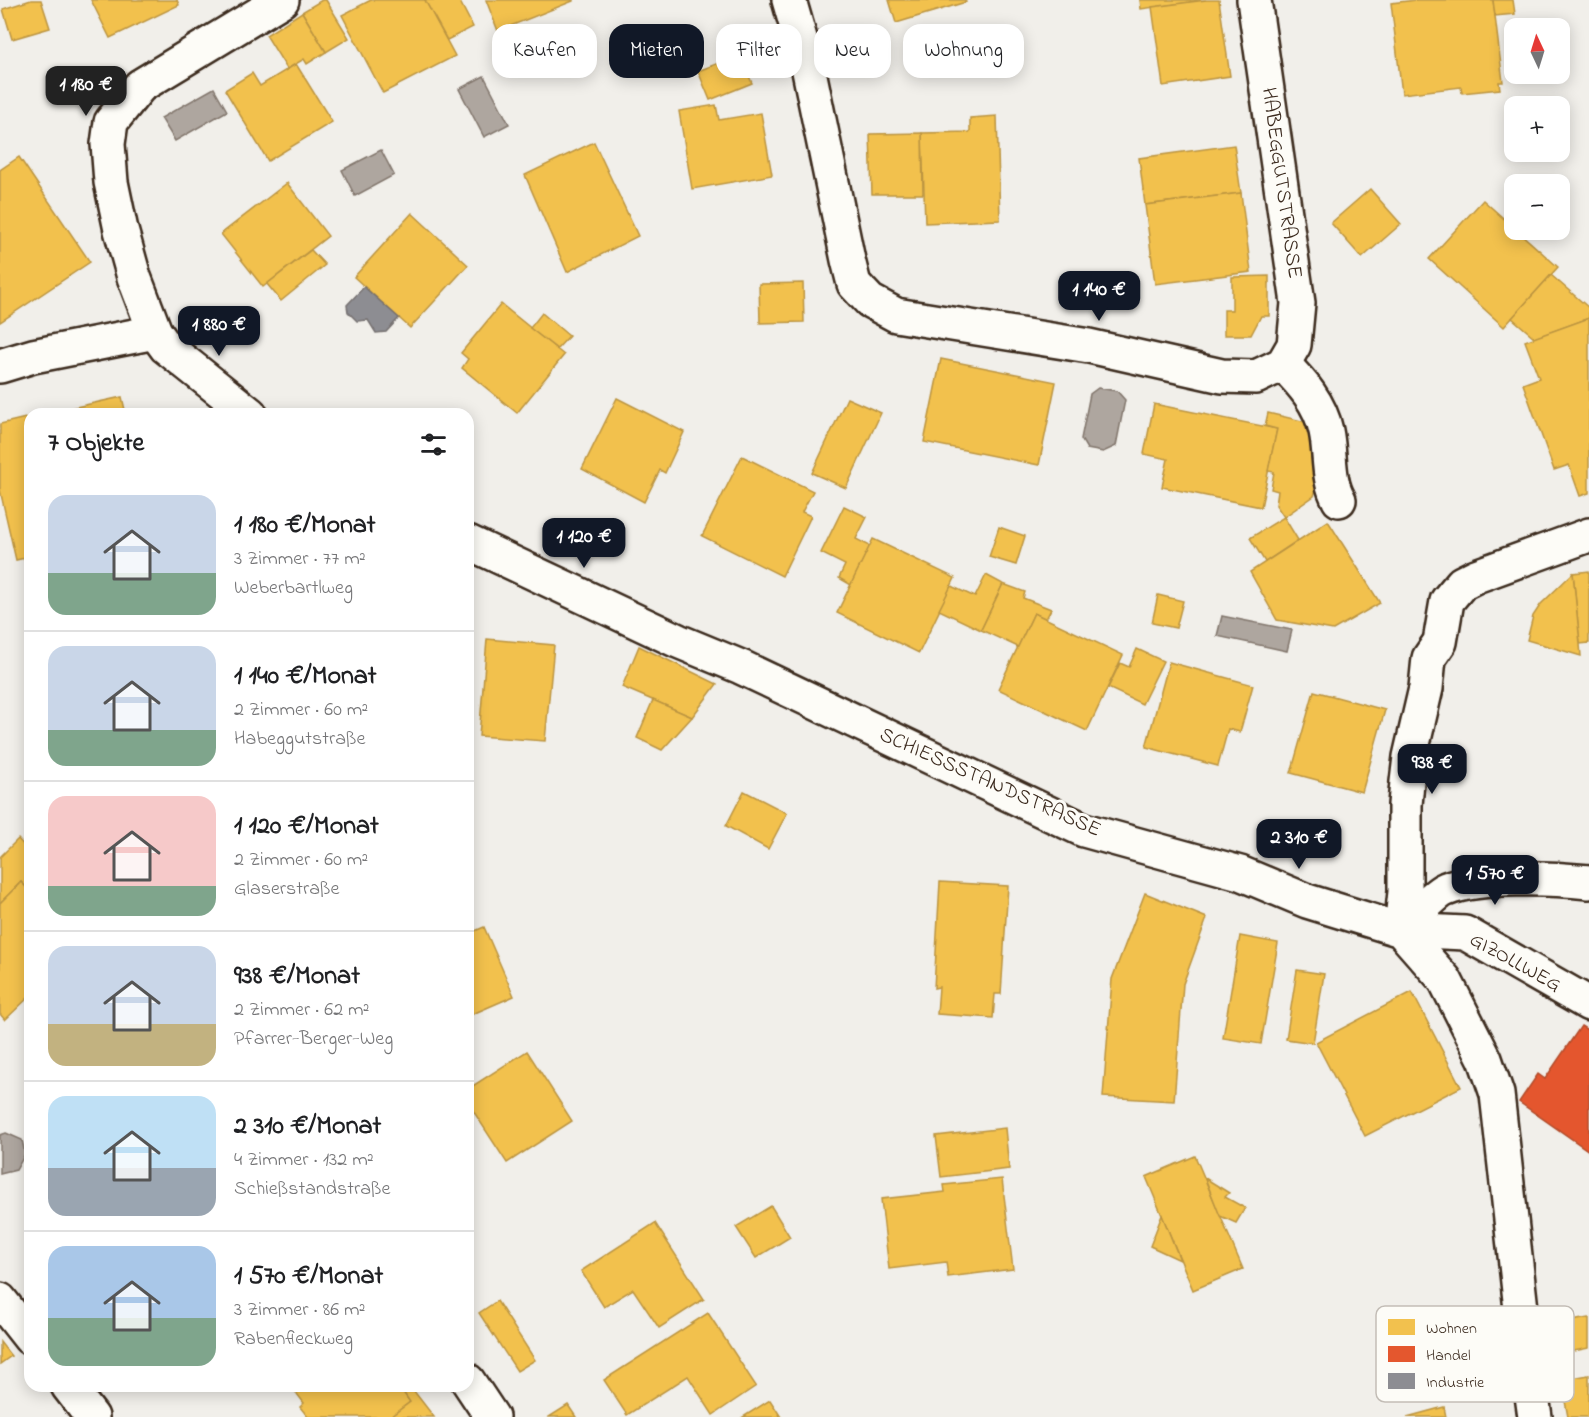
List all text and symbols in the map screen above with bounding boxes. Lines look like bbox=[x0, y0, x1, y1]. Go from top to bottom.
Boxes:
north arrow bbox=[1504, 18, 1570, 84]
map controls bbox=[1504, 18, 1570, 240]
chip: Kaufen bbox=[492, 24, 597, 78]
chip: Mieten bbox=[609, 24, 704, 78]
chip: Filter bbox=[716, 24, 802, 78]
chip: Neu bbox=[814, 24, 891, 78]
chip: Wohnung bbox=[903, 24, 1024, 78]
pin: 1 180 € bbox=[31, 66, 141, 117]
text: 1 180 € bbox=[60, 71, 112, 100]
street label: HABEGGUTSTRASSE bbox=[1253, 85, 1309, 281]
button: + bbox=[1504, 96, 1570, 162]
button: − bbox=[1504, 174, 1570, 240]
pin: 1 140 € bbox=[1044, 271, 1154, 322]
text: 1 140 € bbox=[1072, 276, 1126, 305]
pin: 1 880 € bbox=[164, 306, 274, 357]
text: 1 880 € bbox=[192, 311, 246, 340]
text: 7 Objekte bbox=[48, 425, 144, 463]
icon: filters bbox=[417, 428, 450, 461]
text: 1 180 €/Monat bbox=[234, 507, 376, 545]
pin: 1 120 € bbox=[529, 518, 639, 569]
icon: home bbox=[96, 519, 168, 591]
text: 1 120 € bbox=[556, 523, 612, 552]
text: 3 Zimmer · 77 m² bbox=[234, 545, 366, 574]
text: Weberbartlweg bbox=[234, 574, 353, 603]
text: 1 140 €/Monat bbox=[234, 658, 377, 696]
icon: home bbox=[96, 670, 168, 742]
text: 2 Zimmer · 60 m² bbox=[234, 696, 368, 725]
street label: SCHIESSSTANDSTRASSE bbox=[874, 721, 1106, 845]
text: Habeggutstraße bbox=[234, 725, 365, 754]
pin: 938 € bbox=[1390, 744, 1474, 795]
text: 938 € bbox=[1412, 749, 1452, 778]
text: 1 120 €/Monat bbox=[234, 808, 379, 846]
pin: 2 310 € bbox=[1244, 819, 1354, 870]
icon: home bbox=[96, 820, 168, 892]
text: 2 310 € bbox=[1270, 824, 1328, 853]
text: 2 Zimmer · 60 m² bbox=[234, 846, 368, 875]
pin: 1 570 € bbox=[1440, 855, 1550, 906]
text: 1 570 € bbox=[1466, 860, 1524, 889]
text: Glaserstraße bbox=[234, 875, 339, 904]
street label: GIZOLLWEG bbox=[1464, 925, 1566, 1001]
text: 938 €/Monat bbox=[234, 958, 360, 996]
icon: home bbox=[96, 970, 168, 1042]
text: 2 Zimmer · 62 m² bbox=[234, 996, 370, 1025]
text: Pfarrer-Berger-Weg bbox=[234, 1025, 393, 1054]
text: 2 310 €/Monat bbox=[234, 1108, 381, 1146]
icon: home bbox=[96, 1120, 168, 1192]
text: 4 Zimmer · 132 m² bbox=[234, 1146, 374, 1175]
text: Schießstandstraße bbox=[234, 1175, 390, 1204]
text: 1 570 €/Monat bbox=[234, 1258, 383, 1296]
icon: home bbox=[96, 1270, 168, 1342]
text: 3 Zimmer · 86 m² bbox=[234, 1296, 365, 1325]
legend bbox=[1376, 1306, 1574, 1402]
text: Wohnen bbox=[1426, 1317, 1477, 1341]
text: Rabenfleckweg bbox=[234, 1325, 353, 1354]
text: Handel bbox=[1426, 1344, 1471, 1368]
text: Industrie bbox=[1426, 1371, 1485, 1395]

